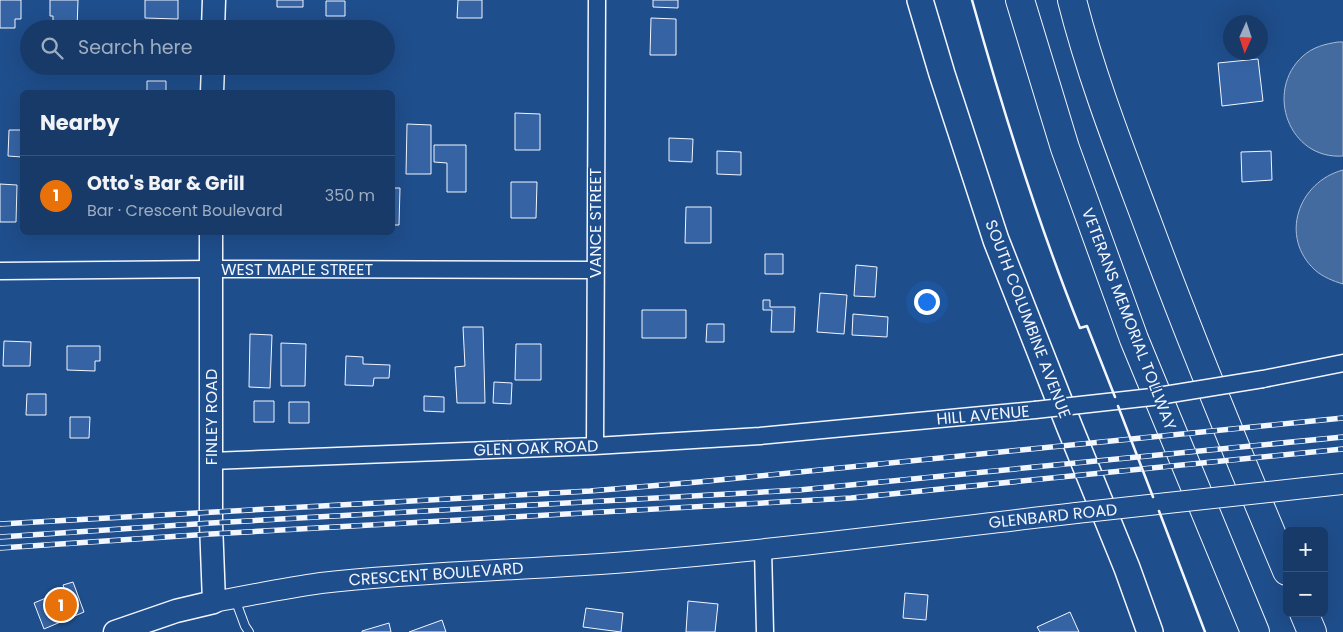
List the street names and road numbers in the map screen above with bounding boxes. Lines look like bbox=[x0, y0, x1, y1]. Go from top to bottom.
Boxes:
street label: VANCE STREET bbox=[584, 167, 607, 278]
street label: VETERANS MEMORIAL TOLLWAY bbox=[1076, 205, 1182, 434]
street label: SOUTH COLUMBINE AVENUE bbox=[980, 217, 1076, 421]
street label: WEST MAPLE STREET bbox=[221, 258, 373, 281]
street label: FINLEY ROAD bbox=[200, 369, 223, 465]
street label: HILL AVENUE bbox=[936, 399, 1030, 431]
street label: GLEN OAK ROAD bbox=[473, 434, 599, 462]
street label: GLENBARD ROAD bbox=[988, 498, 1118, 534]
street label: CRESCENT BOULEVARD bbox=[348, 556, 524, 592]

